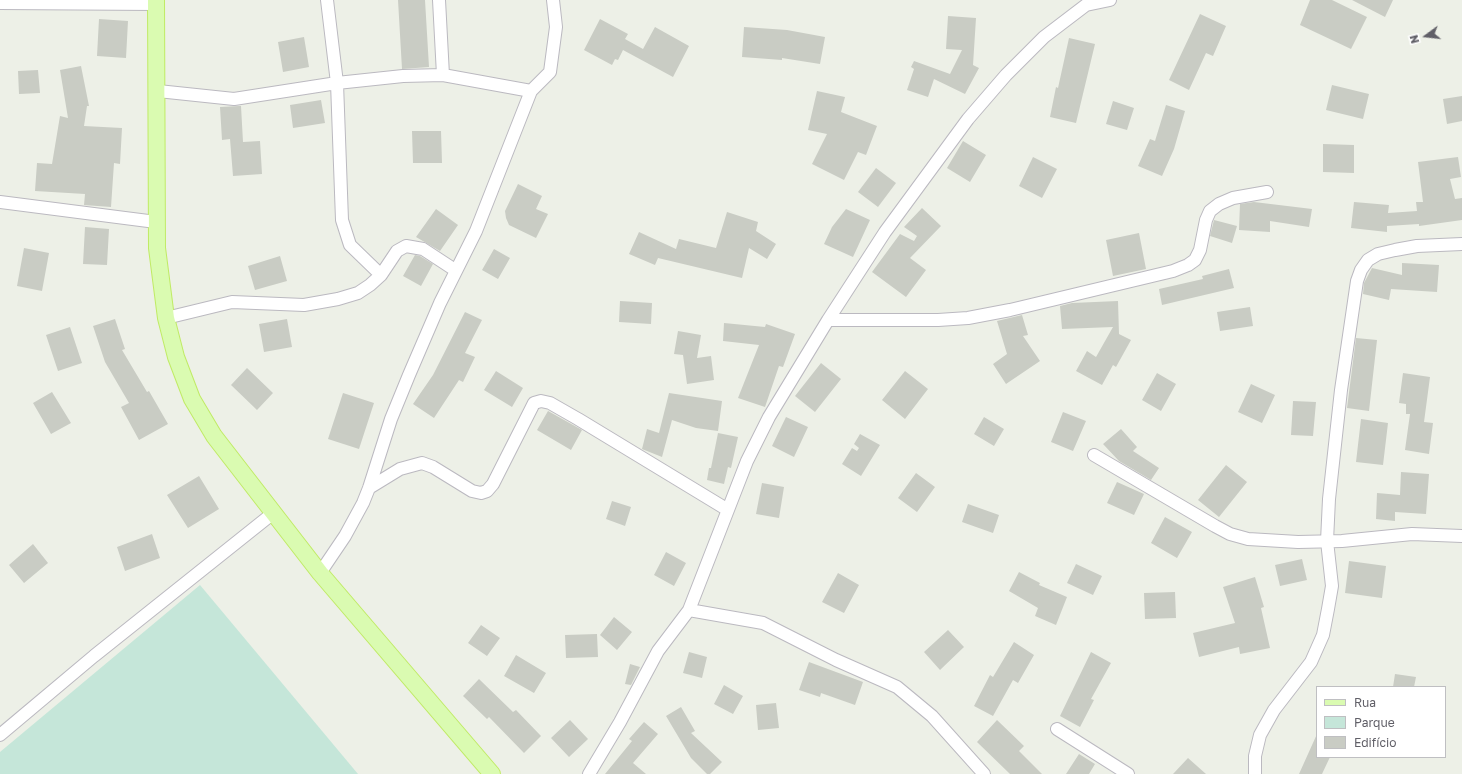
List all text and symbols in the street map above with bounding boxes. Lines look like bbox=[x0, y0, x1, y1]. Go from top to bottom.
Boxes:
north arrow bbox=[1406, 16, 1446, 56]
text: N bbox=[1407, 34, 1421, 45]
legend bbox=[1316, 686, 1446, 758]
text: Rua bbox=[1354, 695, 1376, 710]
text: Parque bbox=[1354, 715, 1395, 730]
text: Edifício bbox=[1354, 735, 1396, 750]

